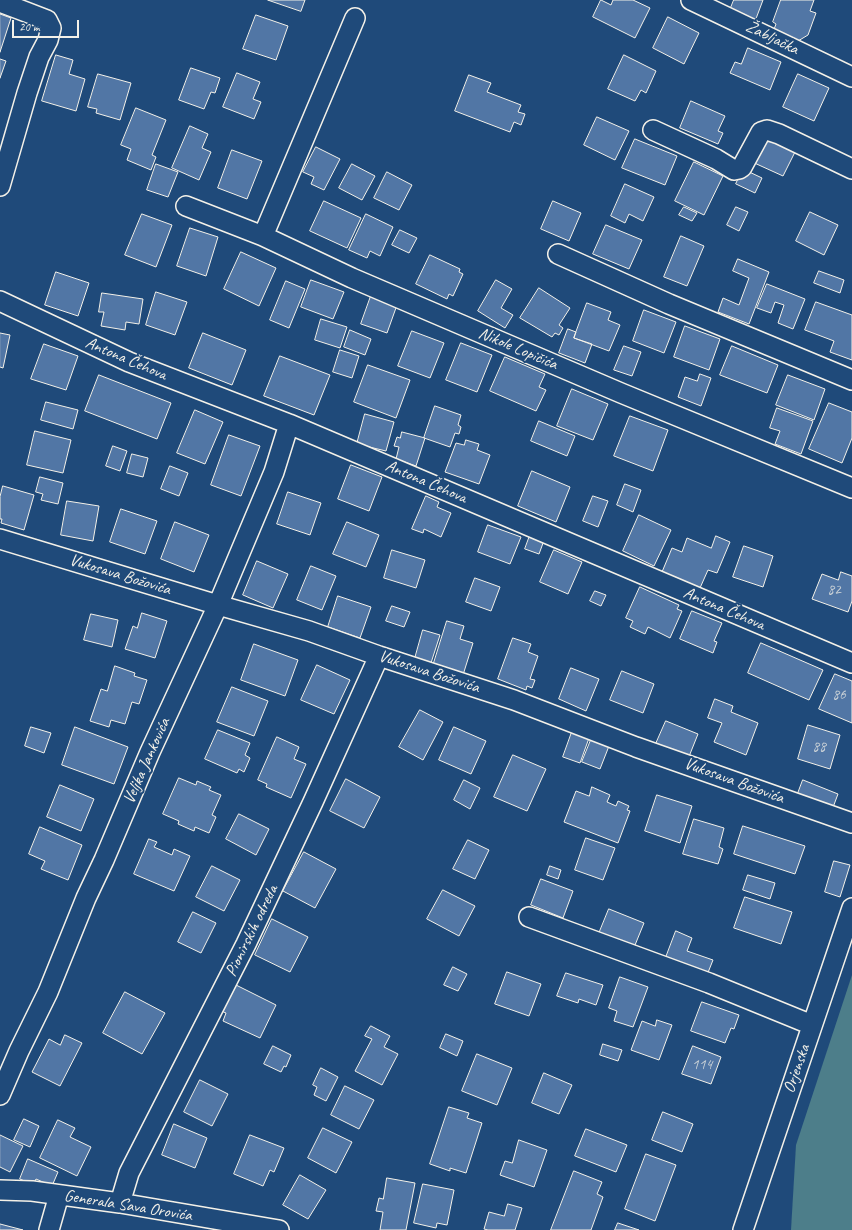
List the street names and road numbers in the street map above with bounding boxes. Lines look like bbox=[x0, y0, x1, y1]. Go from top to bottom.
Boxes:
street label: Žabljačka bbox=[742, 16, 802, 60]
street label: Nikole Lopičića bbox=[475, 323, 561, 375]
street label: Antona Čehova bbox=[82, 333, 170, 385]
street label: Antona Čehova bbox=[382, 456, 470, 508]
street label: Vukosava Božovića bbox=[67, 550, 173, 600]
street label: Antona Čehova bbox=[680, 583, 768, 635]
street label: Vukosava Božovića bbox=[376, 646, 482, 698]
street label: Veljka Jankovića bbox=[119, 715, 175, 807]
street label: Vukosava Božovića bbox=[681, 753, 787, 809]
street label: Pionirskih odreda bbox=[221, 882, 283, 980]
street label: Orjenska bbox=[779, 1042, 815, 1096]
street label: Generala Sava Orovića bbox=[63, 1186, 193, 1226]

